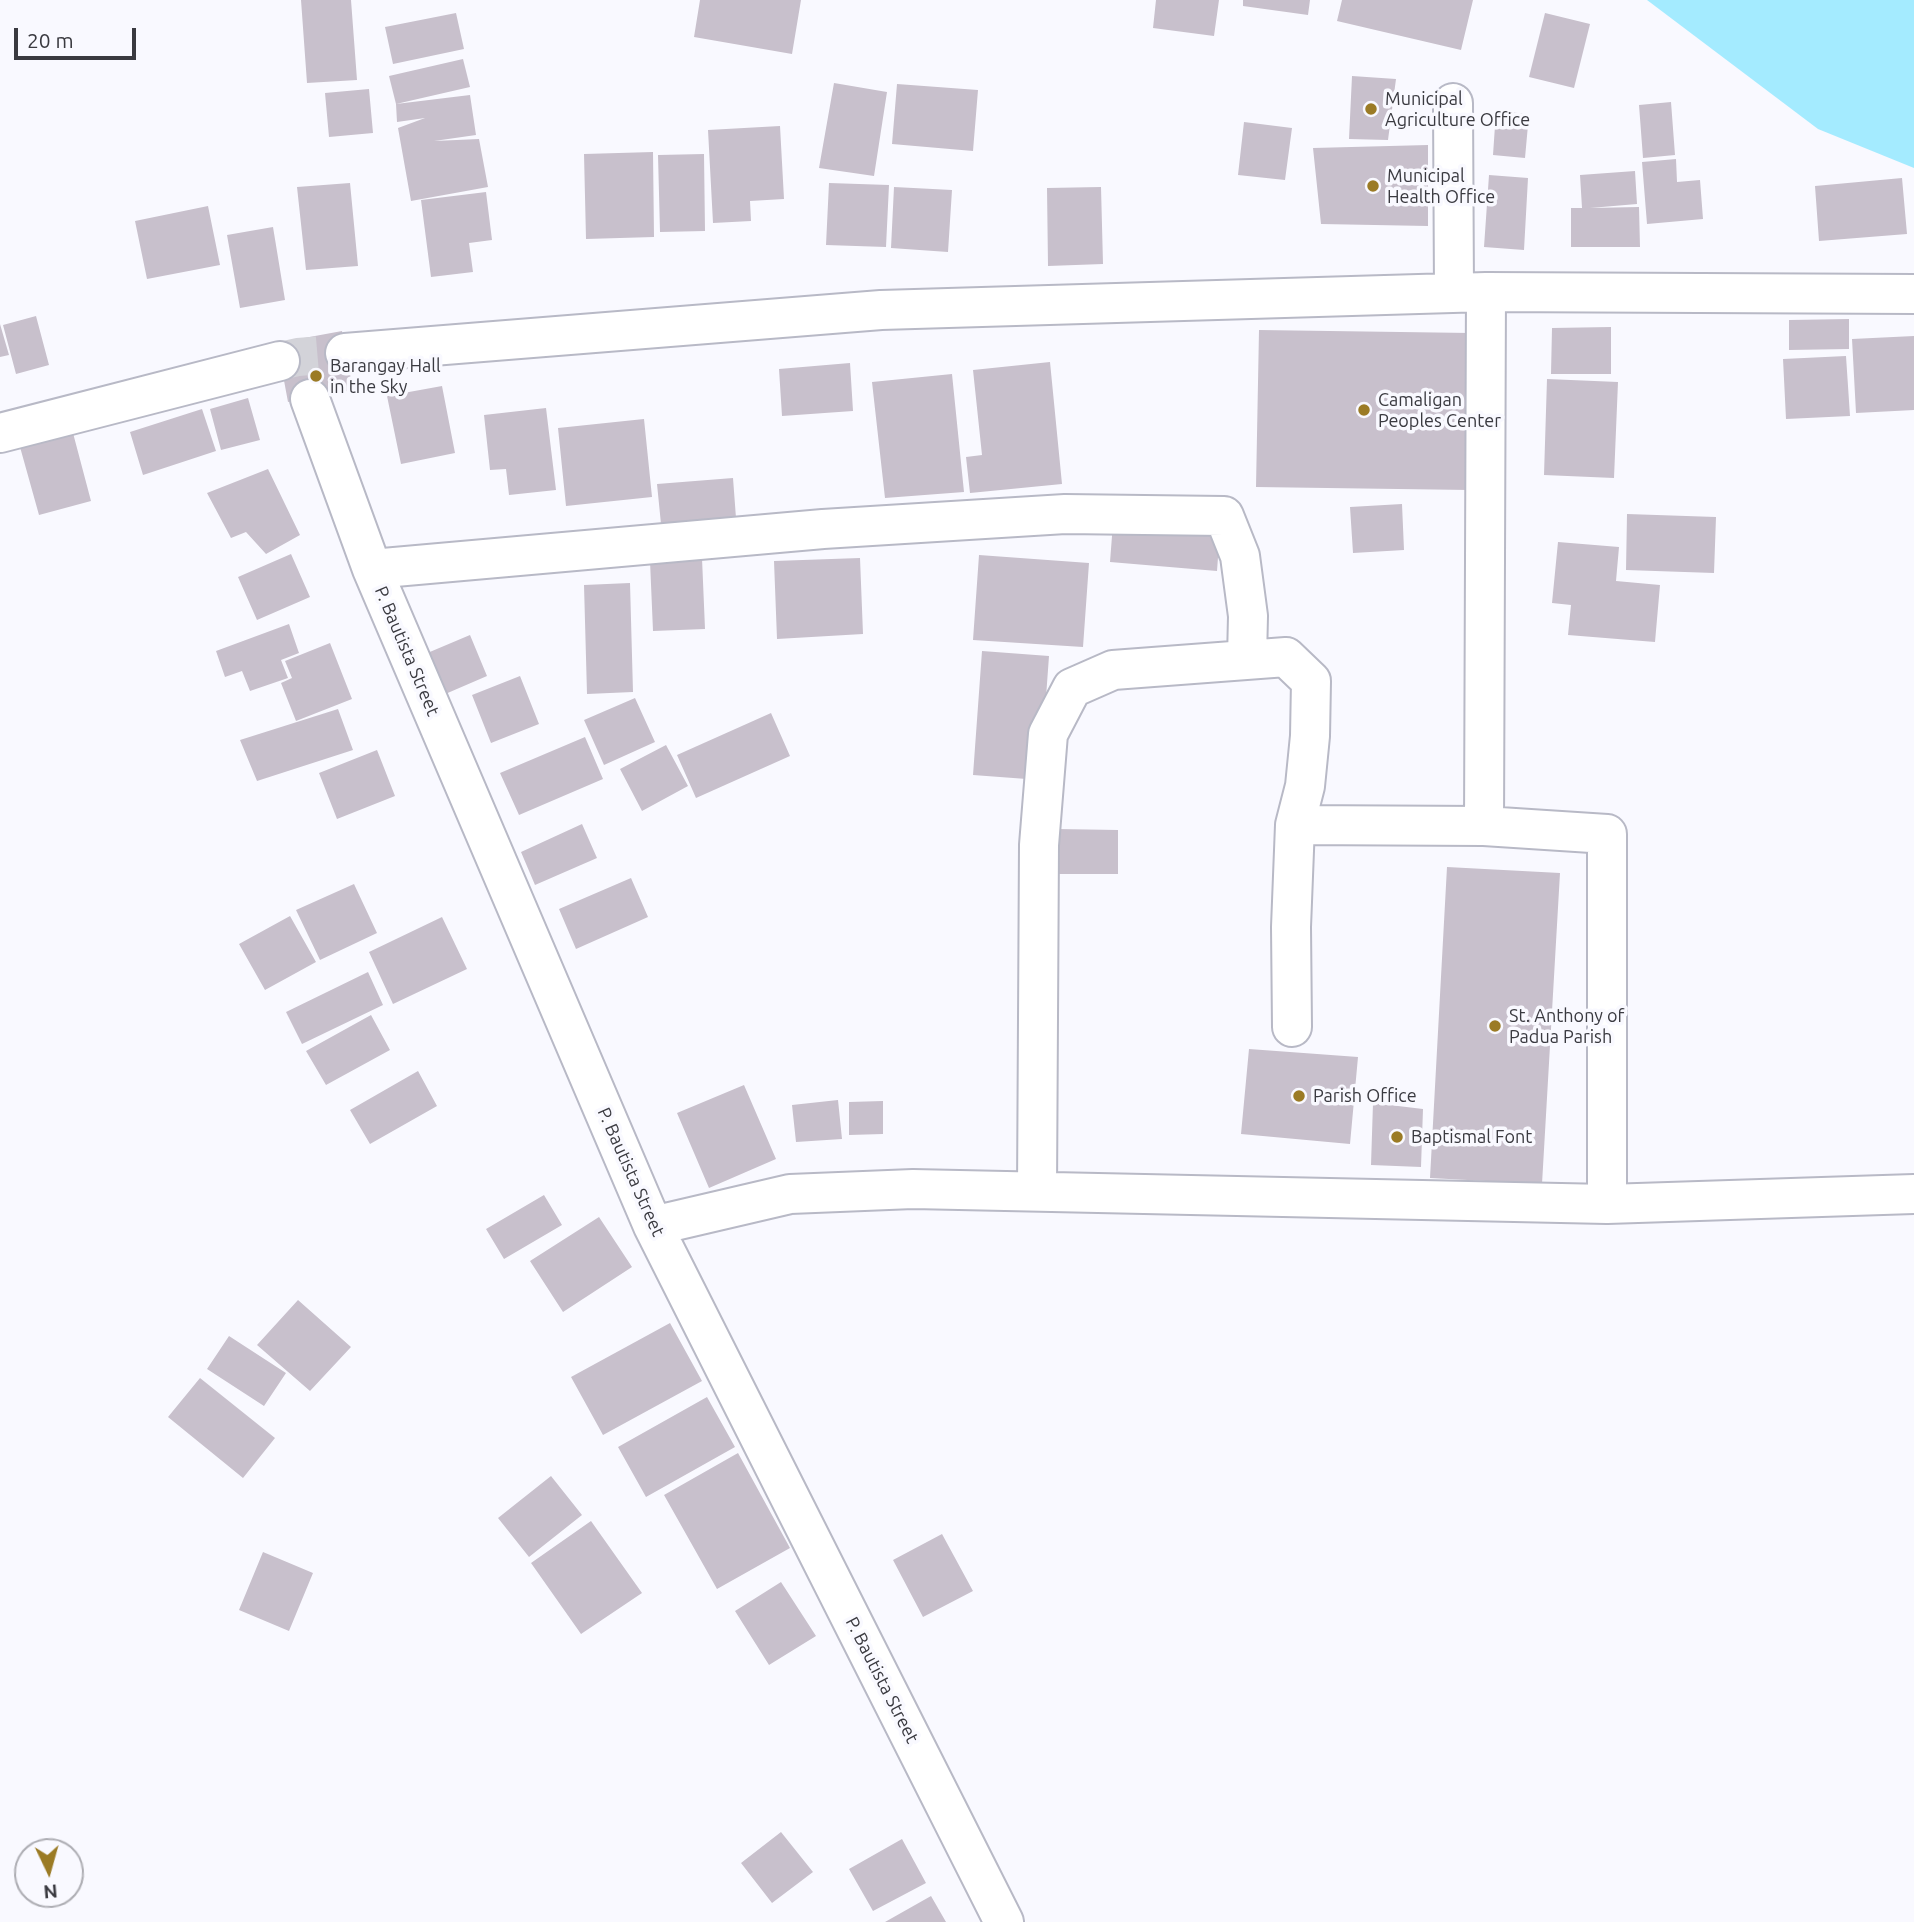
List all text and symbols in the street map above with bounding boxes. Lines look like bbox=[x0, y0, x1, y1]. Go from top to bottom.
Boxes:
scale bar bbox=[18, 14, 140, 58]
text: 20 m bbox=[27, 28, 74, 52]
place label: Municipal Agriculture Office bbox=[1385, 88, 1530, 130]
marker: Municipal Agriculture Office bbox=[1363, 101, 1379, 117]
place label: Municipal Health Office bbox=[1387, 165, 1495, 208]
marker: Municipal Health Office bbox=[1365, 178, 1381, 194]
place label: Barangay Hall in the Sky bbox=[330, 355, 441, 398]
marker: Barangay Hall in the Sky bbox=[308, 368, 324, 384]
place label: Camaligan Peoples Center bbox=[1378, 389, 1501, 432]
marker: Camaligan Peoples Center bbox=[1356, 402, 1372, 418]
street label: P. Bautista Street bbox=[370, 583, 444, 719]
place label: St. Anthony of Padua Parish bbox=[1509, 1005, 1624, 1048]
marker: St. Anthony of Padua Parish bbox=[1487, 1018, 1503, 1034]
place label: Parish Office bbox=[1313, 1085, 1417, 1107]
marker: Parish Office bbox=[1291, 1088, 1307, 1104]
street label: P. Bautista Street bbox=[593, 1104, 669, 1240]
place label: Baptismal Font bbox=[1411, 1126, 1532, 1148]
marker: Baptismal Font bbox=[1389, 1129, 1405, 1145]
street label: P. Bautista Street bbox=[841, 1613, 923, 1747]
north arrow bbox=[14, 1838, 84, 1908]
text: N bbox=[43, 1880, 59, 1904]

